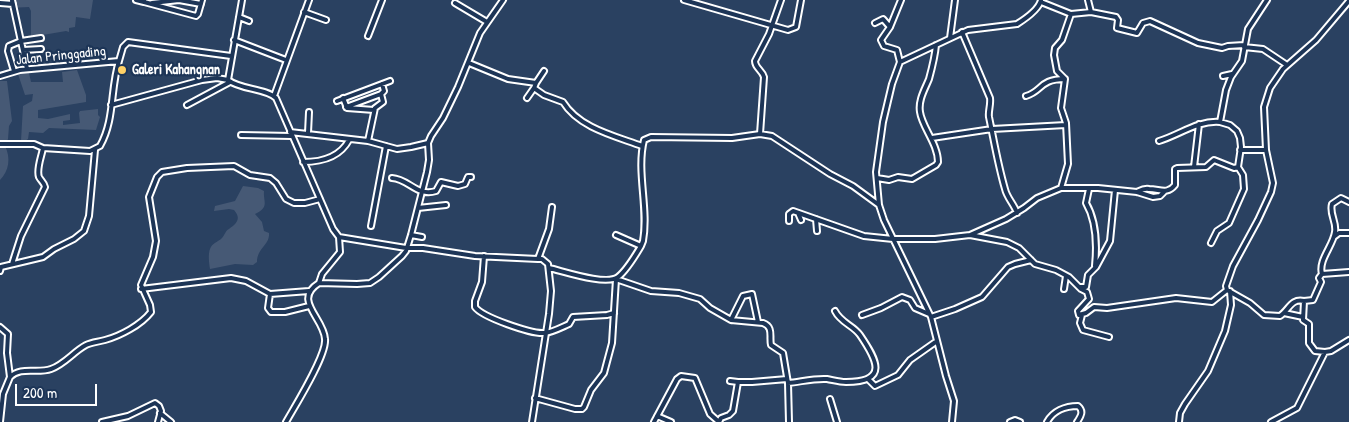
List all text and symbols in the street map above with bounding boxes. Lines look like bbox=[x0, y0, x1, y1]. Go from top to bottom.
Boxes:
street label: Jalan Pringgading bbox=[15, 43, 107, 69]
place label: Galeri Kahangnan bbox=[132, 62, 220, 78]
marker: Galeri Kahangnan bbox=[116, 64, 128, 76]
scale bar bbox=[18, 374, 100, 406]
text: 200 m bbox=[23, 382, 57, 403]

